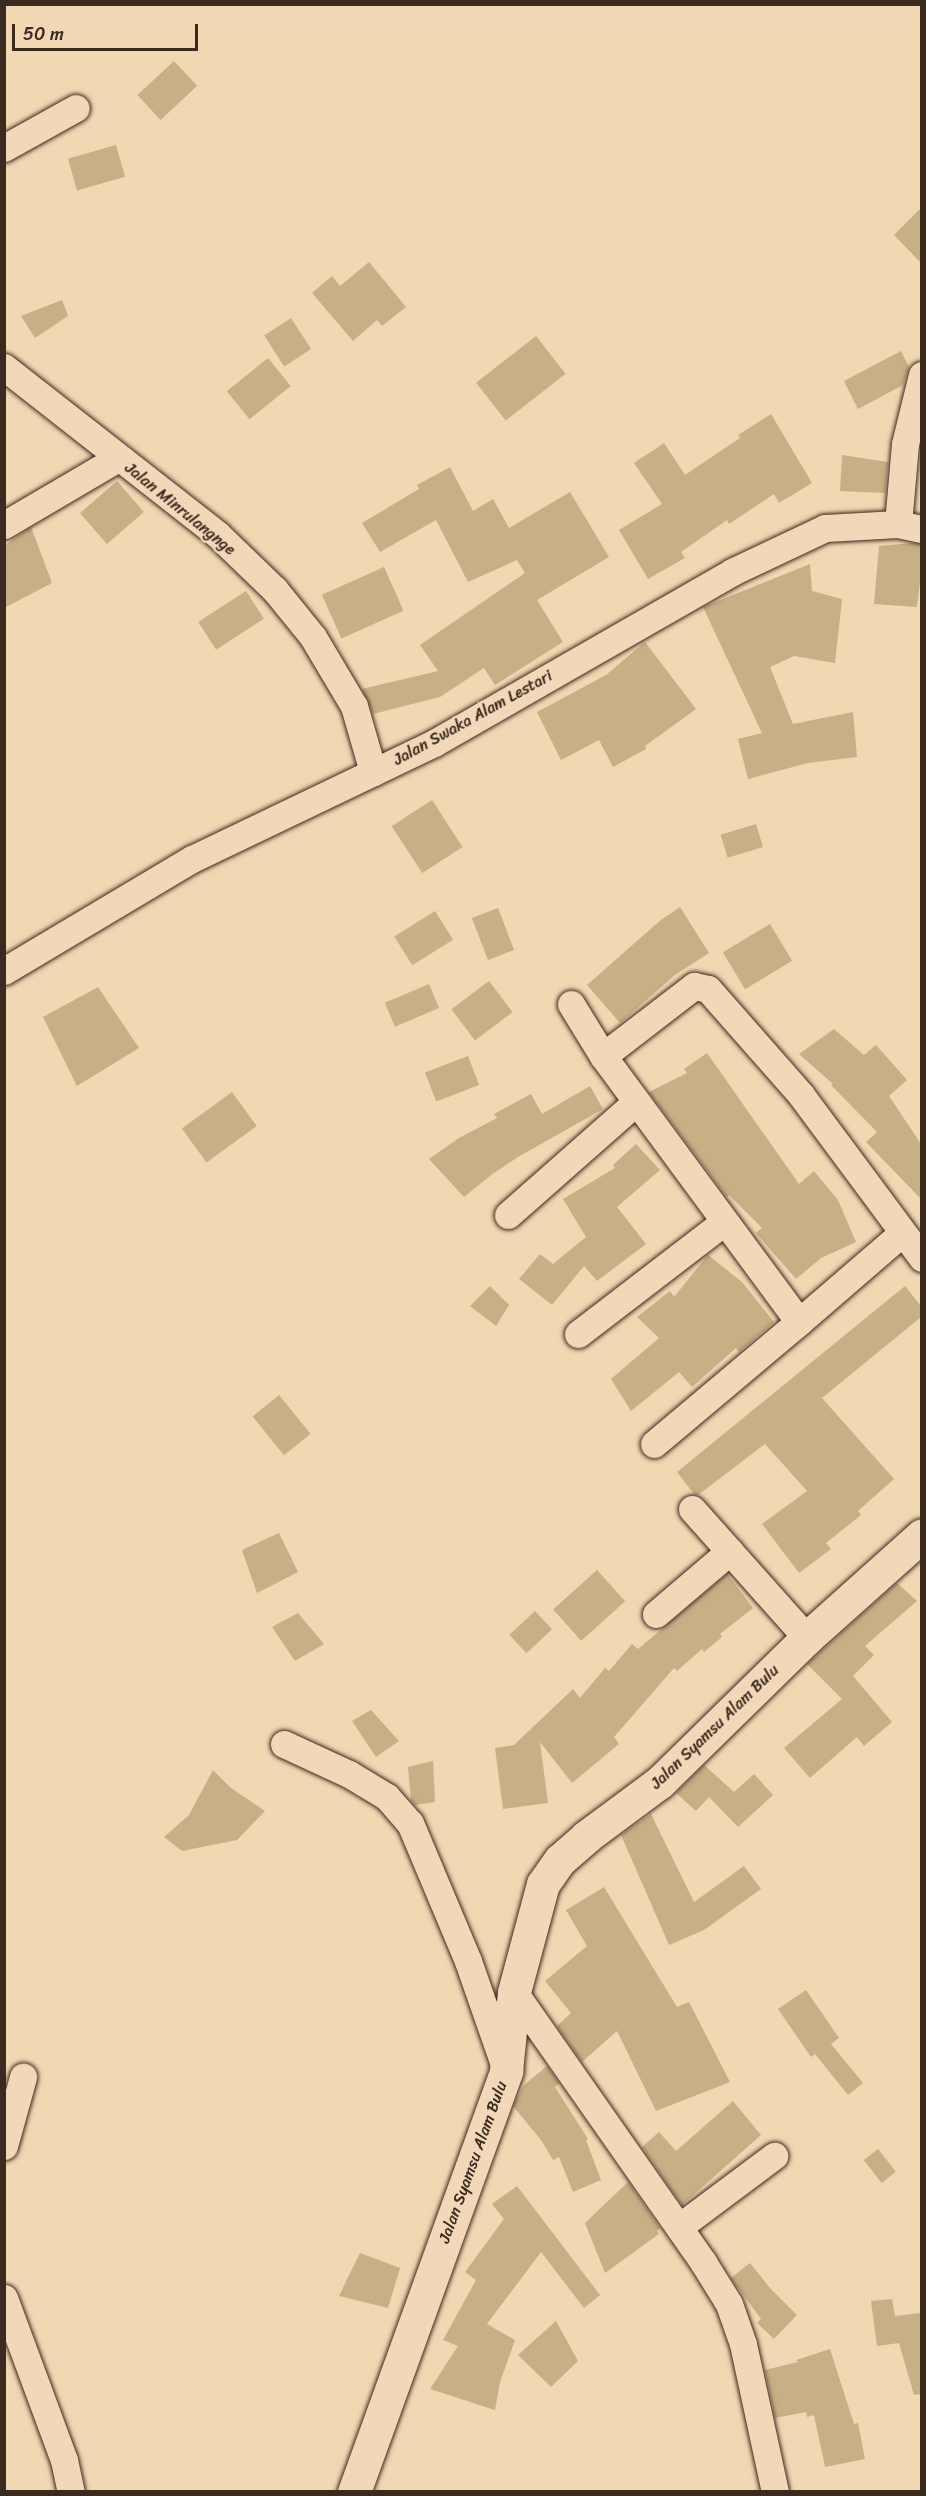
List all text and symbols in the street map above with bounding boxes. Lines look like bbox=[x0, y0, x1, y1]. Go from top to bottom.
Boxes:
scale bar bbox=[15, 12, 201, 50]
text: 50 m bbox=[23, 18, 64, 50]
street label: Jalan Minrulangnge bbox=[121, 459, 239, 559]
street label: Jalan Swaka Alam Lestari bbox=[390, 666, 556, 770]
street label: Jalan Syamsu Alam Bulu bbox=[647, 1661, 783, 1793]
street label: Jalan Syamsu Alam Bulu bbox=[435, 2079, 511, 2245]

